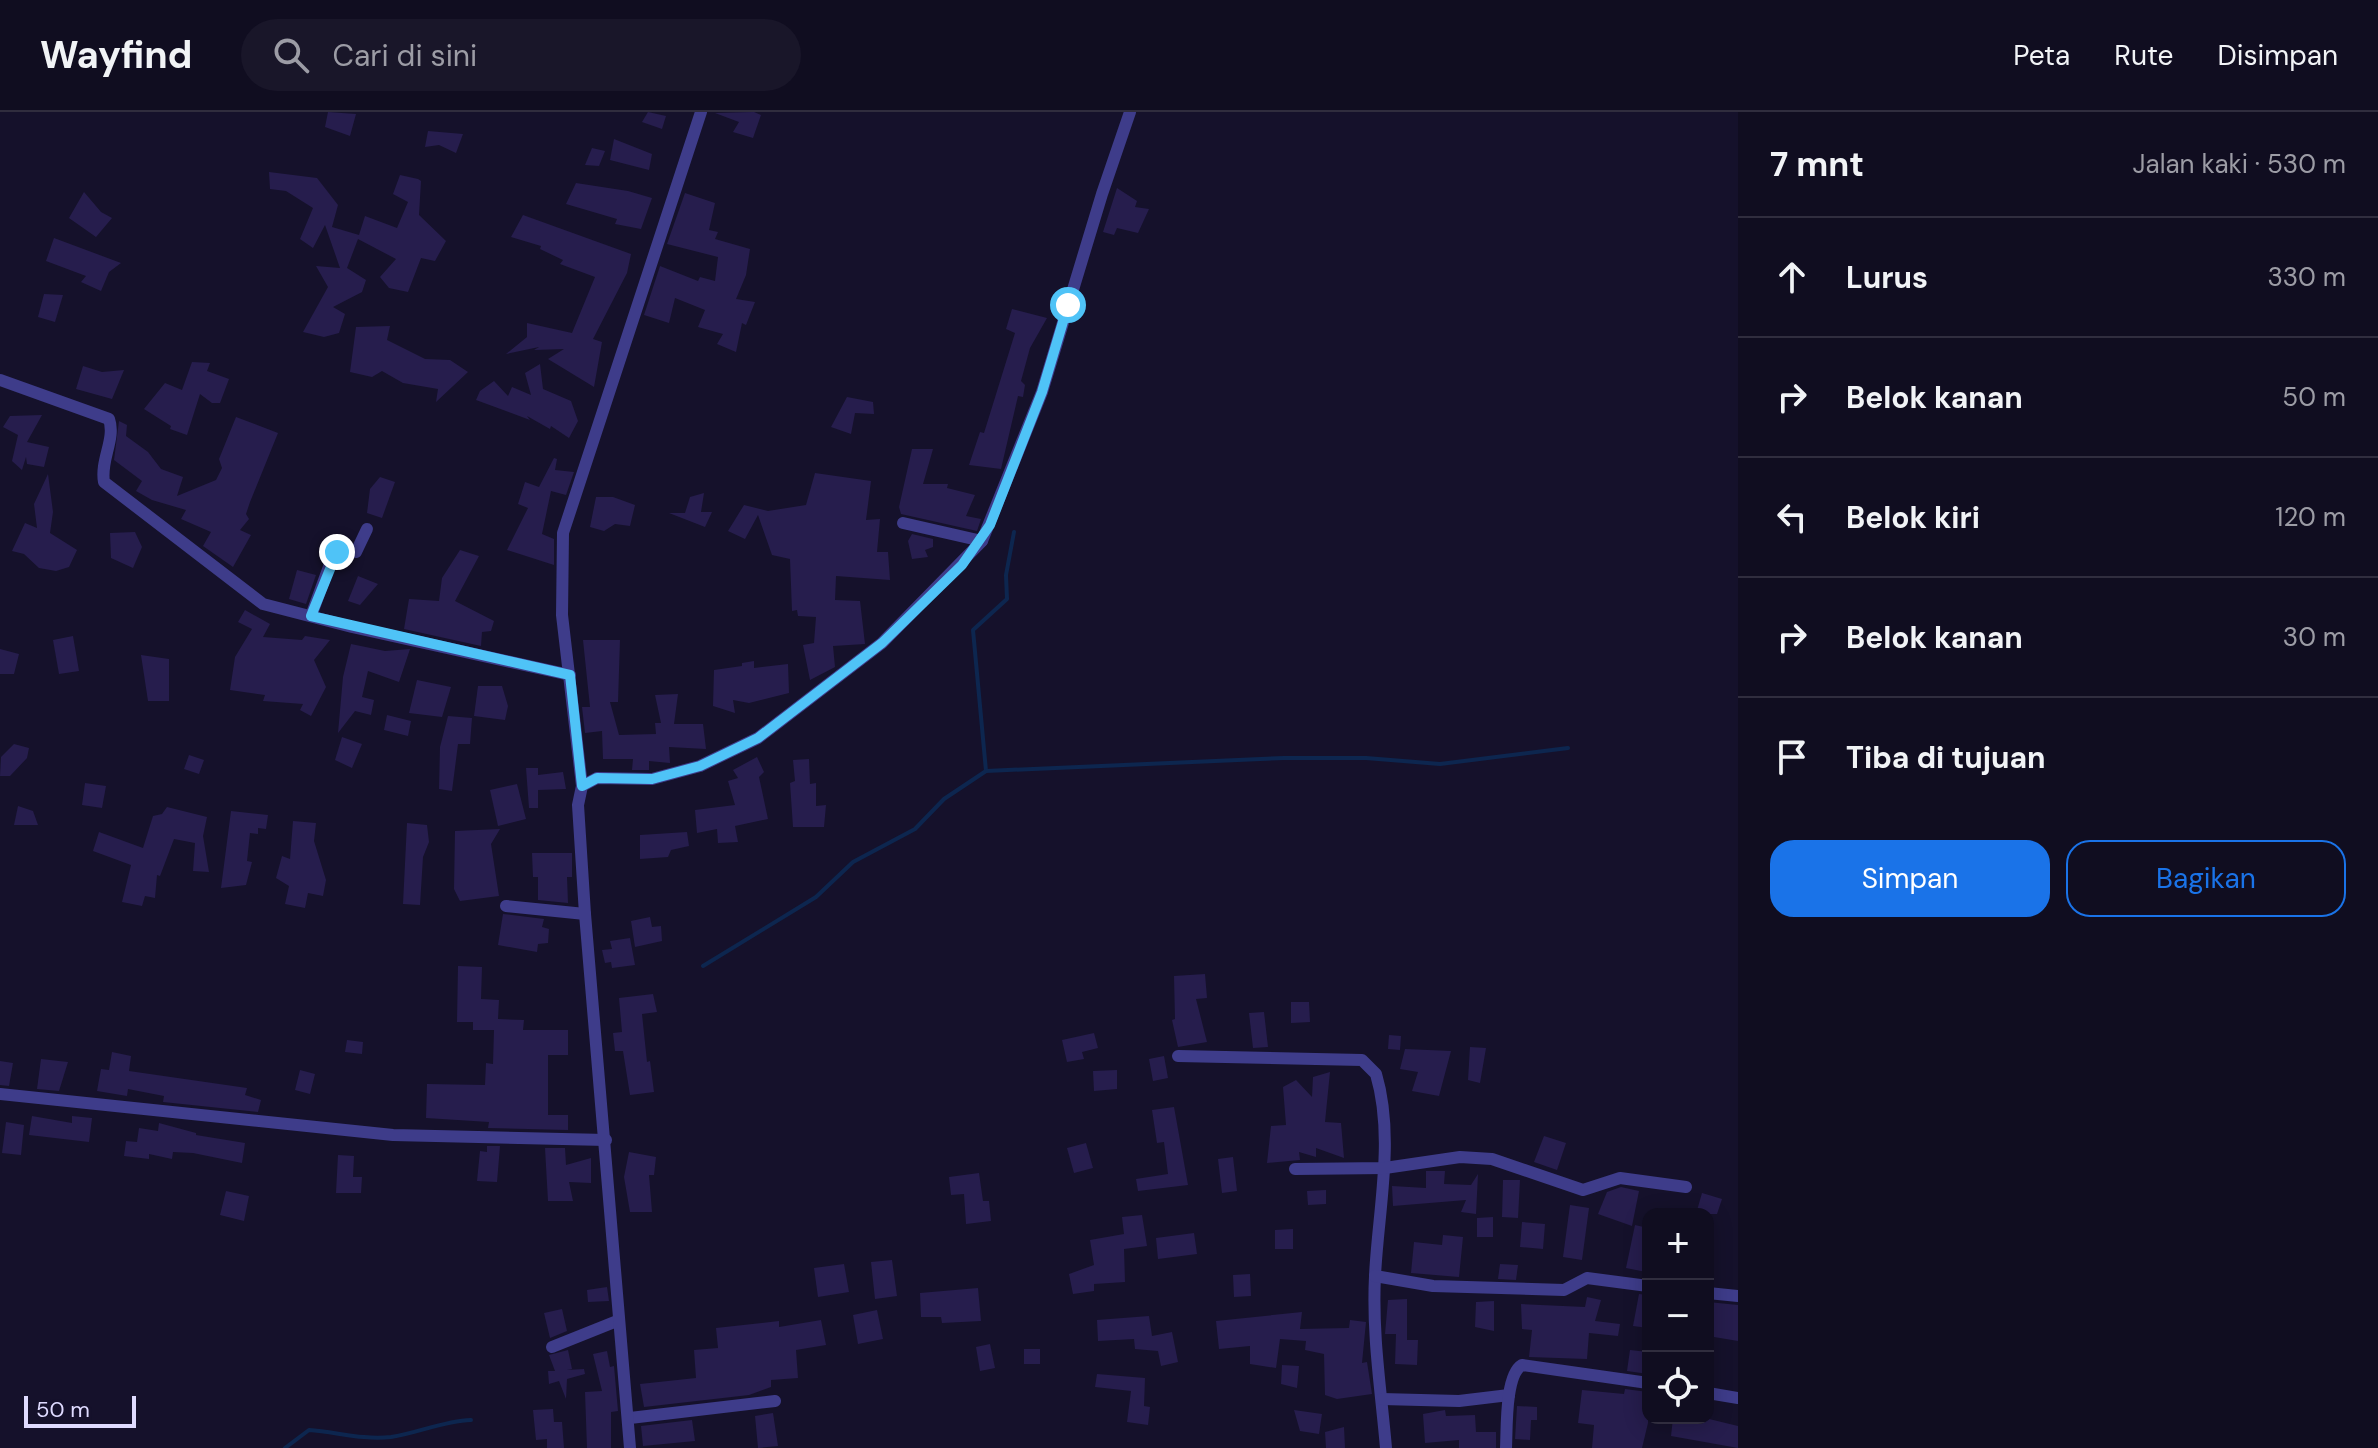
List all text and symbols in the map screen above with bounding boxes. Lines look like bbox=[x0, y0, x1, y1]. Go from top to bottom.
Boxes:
search box bbox=[241, 19, 801, 91]
text: Wayfind bbox=[40, 30, 193, 80]
icon: search bbox=[269, 33, 313, 77]
text: Cari di sini bbox=[333, 36, 477, 75]
text: Peta bbox=[2013, 37, 2070, 74]
text: Rute bbox=[2114, 37, 2173, 74]
text: Disimpan bbox=[2217, 37, 2338, 74]
text: 7 mnt bbox=[1770, 142, 1864, 187]
text: Jalan kaki · 530 m bbox=[2132, 147, 2346, 181]
icon: ahead bbox=[1770, 255, 1814, 299]
text: Lurus bbox=[1846, 258, 1928, 297]
text: 330 m bbox=[2267, 260, 2346, 294]
route start bbox=[1050, 287, 1086, 323]
icon: right bbox=[1770, 375, 1814, 419]
text: Belok kanan bbox=[1846, 378, 2023, 417]
text: 50 m bbox=[2282, 380, 2346, 414]
icon: left bbox=[1770, 495, 1814, 539]
text: Belok kiri bbox=[1846, 498, 1980, 537]
text: 120 m bbox=[2275, 500, 2346, 534]
route end bbox=[319, 534, 355, 570]
icon: right bbox=[1770, 615, 1814, 659]
text: Belok kanan bbox=[1846, 618, 2023, 657]
text: 30 m bbox=[2283, 620, 2346, 654]
icon: arrive bbox=[1770, 735, 1814, 779]
text: Tiba di tujuan bbox=[1846, 738, 2046, 777]
button: Simpan bbox=[1770, 840, 2050, 917]
button: Bagikan bbox=[2066, 840, 2346, 917]
map controls bbox=[1642, 1208, 1714, 1424]
button: + bbox=[1642, 1208, 1714, 1280]
button: − bbox=[1642, 1280, 1714, 1352]
button: locate bbox=[1642, 1352, 1714, 1424]
scale bar bbox=[24, 1392, 136, 1428]
text: 50 m bbox=[36, 1395, 90, 1424]

